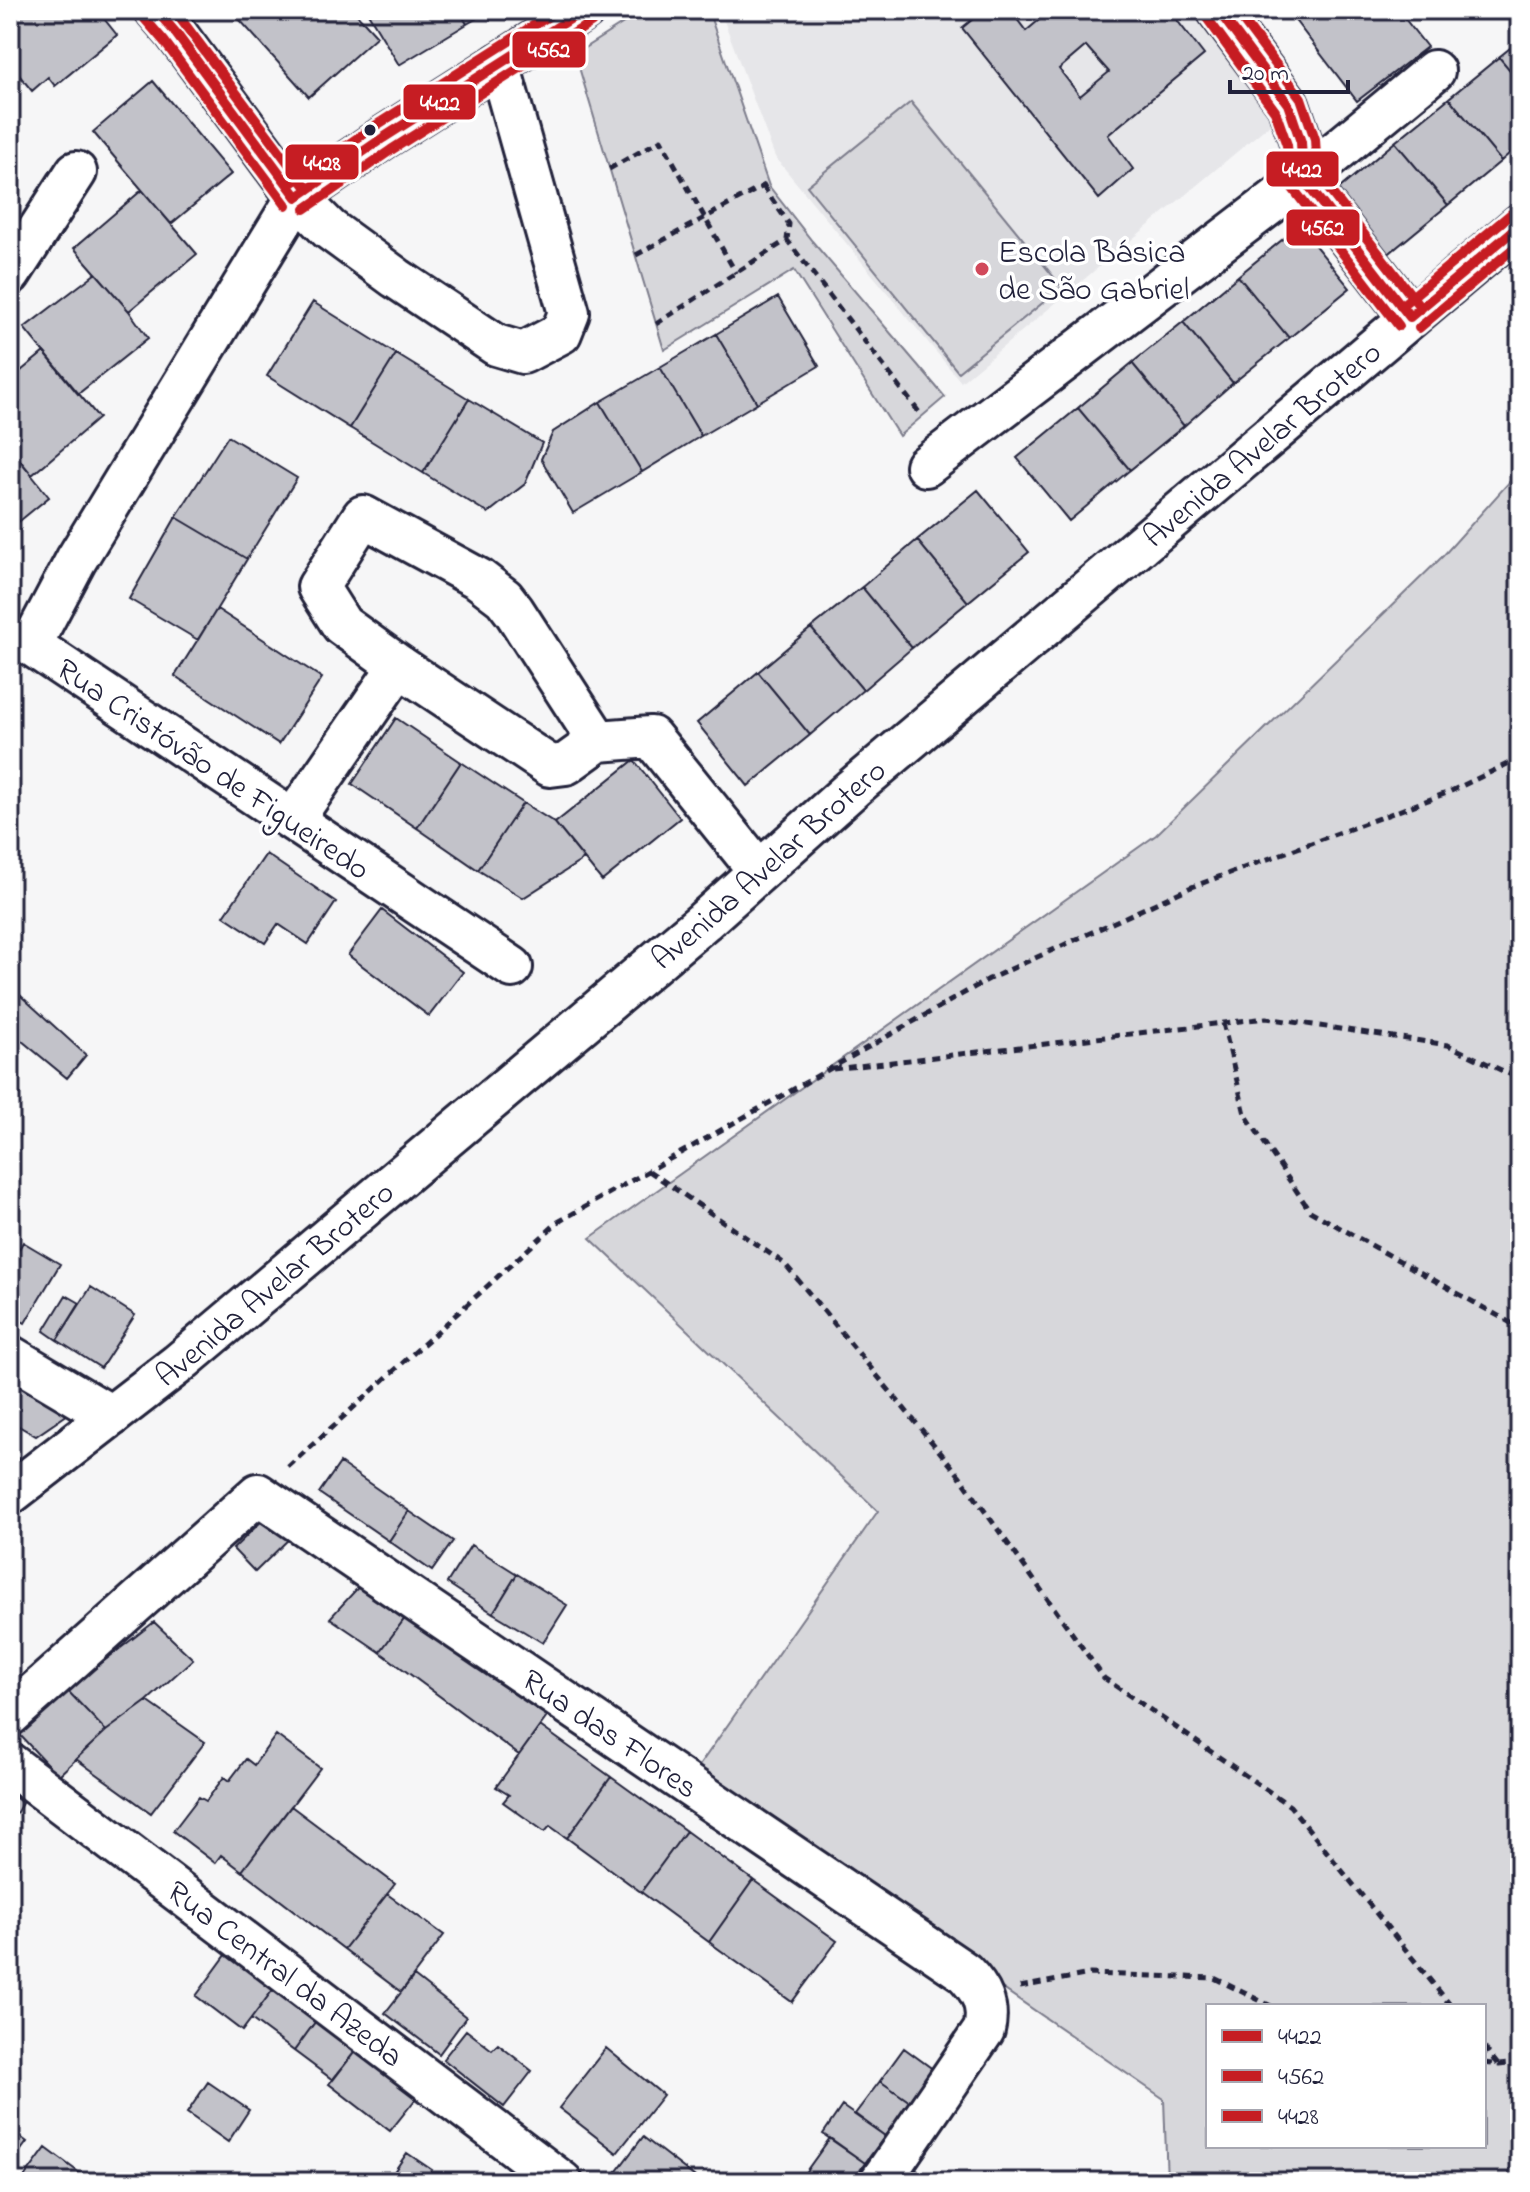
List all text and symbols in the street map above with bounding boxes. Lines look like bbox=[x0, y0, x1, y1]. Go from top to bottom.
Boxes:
line badge: 4562 bbox=[511, 30, 587, 69]
text: 4562 bbox=[528, 36, 570, 68]
scale bar bbox=[1230, 44, 1348, 94]
text: 20 m bbox=[1242, 57, 1289, 92]
line badge: 4422 bbox=[402, 83, 477, 121]
text: 4422 bbox=[420, 89, 460, 121]
unlabelled marker bbox=[362, 122, 378, 138]
line badge: 4428 bbox=[284, 143, 360, 181]
text: 4428 bbox=[303, 149, 341, 181]
line badge: 4422 bbox=[1265, 150, 1340, 188]
text: 4422 bbox=[1282, 156, 1322, 188]
line badge: 4562 bbox=[1285, 208, 1361, 247]
text: 4562 bbox=[1302, 214, 1344, 246]
place label: Escola Básica de São Gabriel bbox=[998, 231, 1189, 315]
marker: Escola Básica de São Gabriel bbox=[973, 260, 991, 278]
street label: Avenida Avelar Brotero bbox=[1134, 331, 1393, 561]
street label: Rua Cristóvão de Figueiredo bbox=[46, 648, 378, 894]
street label: Avenida Avelar Brotero bbox=[642, 749, 898, 983]
street label: Avenida Avelar Brotero bbox=[146, 1171, 406, 1400]
street label: Rua das Flores bbox=[511, 1659, 706, 1812]
street label: Rua Central da Azeda bbox=[155, 1871, 412, 2081]
legend bbox=[1206, 2004, 1486, 2148]
text: 4422 bbox=[1278, 2021, 1322, 2056]
text: 4562 bbox=[1278, 2061, 1324, 2096]
text: 4428 bbox=[1278, 2101, 1319, 2136]

